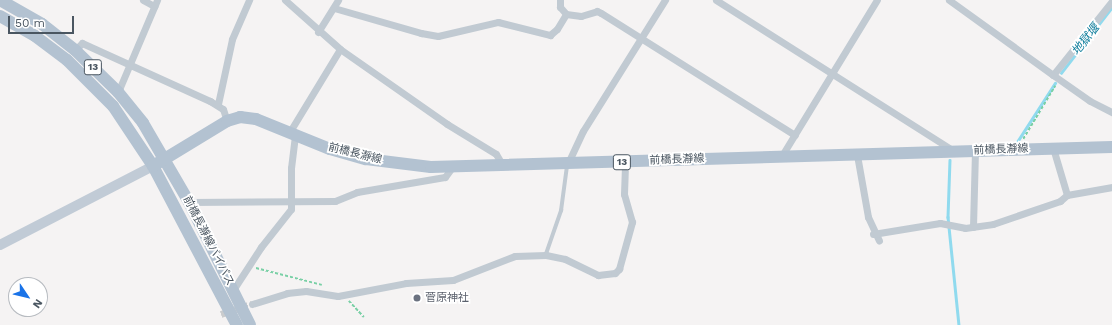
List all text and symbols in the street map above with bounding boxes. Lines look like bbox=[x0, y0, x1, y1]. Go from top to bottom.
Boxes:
scale bar bbox=[10, 8, 76, 34]
text: 50 m bbox=[15, 16, 45, 30]
water label: 地獄堰 bbox=[1069, 21, 1103, 59]
road number: 13 bbox=[83, 59, 103, 75]
street label: 前橋長瀞線 bbox=[327, 141, 383, 167]
street label: 前橋長瀞線 bbox=[973, 142, 1029, 158]
street label: 前橋長瀞線 bbox=[649, 152, 705, 168]
road number: 13 bbox=[612, 154, 632, 170]
street label: 前橋長瀞線バイパス bbox=[180, 194, 236, 288]
north arrow bbox=[8, 277, 48, 317]
place label: 菅原神社 bbox=[425, 291, 469, 305]
marker: 菅原神社 bbox=[412, 293, 422, 303]
text: N bbox=[30, 297, 45, 311]

